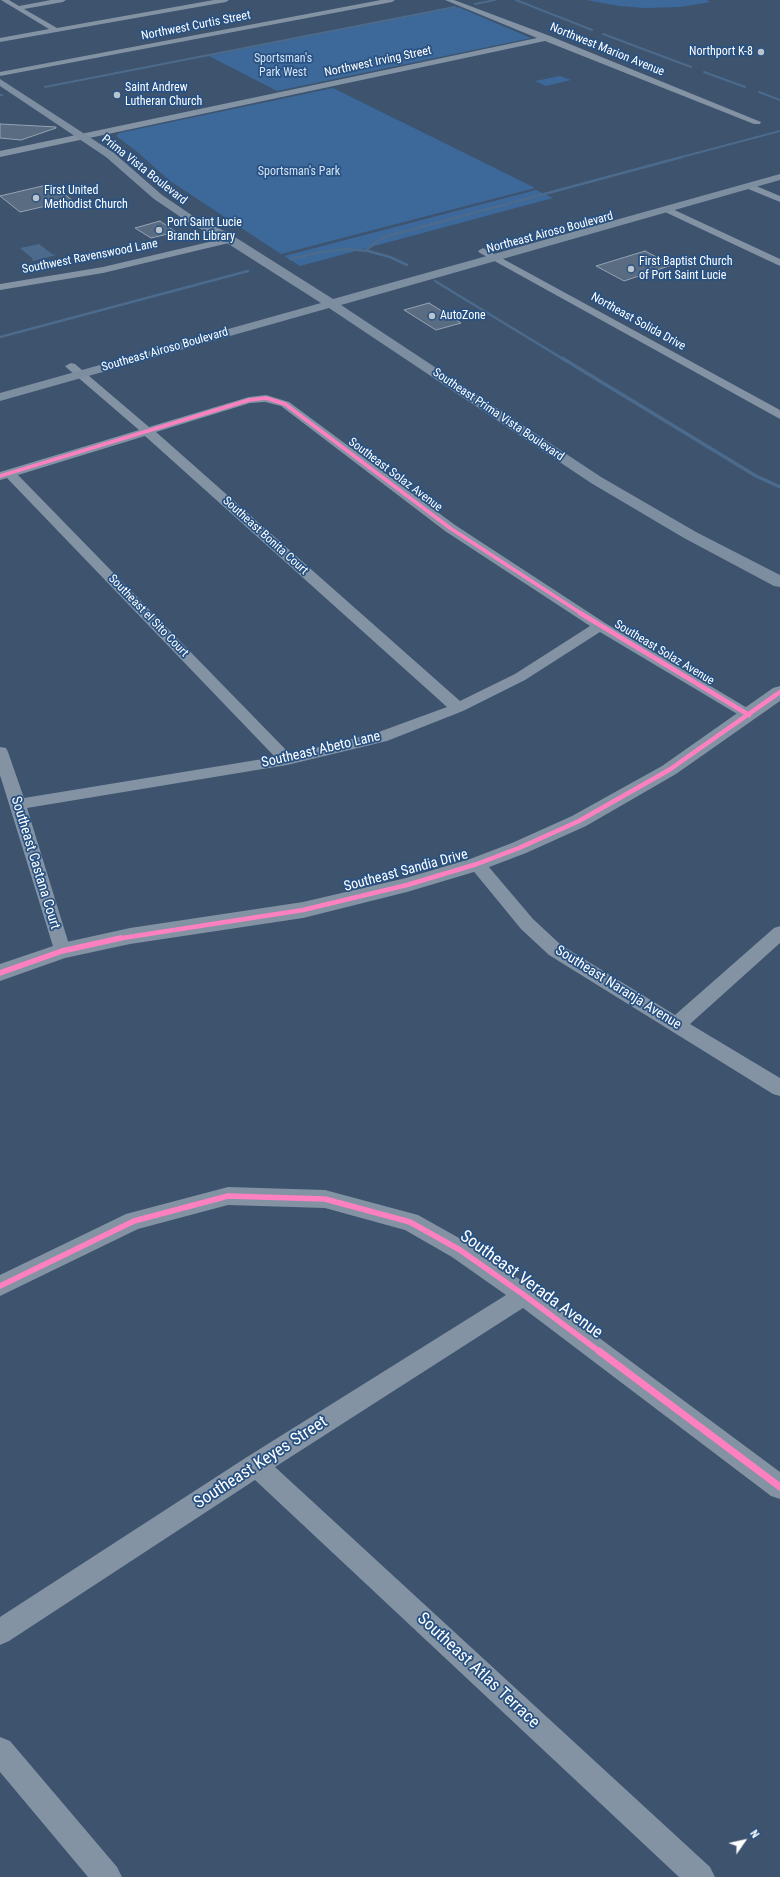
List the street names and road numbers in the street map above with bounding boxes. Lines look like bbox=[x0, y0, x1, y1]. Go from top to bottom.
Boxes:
street label: Northwest Curtis Street bbox=[140, 8, 252, 44]
street label: Northwest Marion Avenue bbox=[548, 20, 666, 80]
street label: Northwest Irving Street bbox=[323, 44, 433, 80]
street label: Prima Vista Boulevard bbox=[98, 132, 190, 208]
street label: Northeast Airoso Boulevard bbox=[485, 209, 615, 257]
street label: Southwest Ravenswood Lane bbox=[21, 237, 159, 277]
street label: Northeast Solida Drive bbox=[588, 290, 688, 354]
street label: Southeast Airoso Boulevard bbox=[100, 325, 230, 375]
street label: Southeast Prima Vista Boulevard bbox=[430, 366, 566, 464]
street label: Southeast Solaz Avenue bbox=[345, 435, 445, 515]
street label: Southeast Bonita Court bbox=[219, 494, 311, 578]
street label: Southeast el Sito Court bbox=[105, 572, 191, 660]
street label: Southeast Solaz Avenue bbox=[611, 618, 717, 688]
street label: Southeast Abeto Lane bbox=[260, 728, 382, 772]
street label: Southeast Castana Court bbox=[7, 795, 63, 931]
street label: Southeast Sandia Drive bbox=[342, 846, 470, 896]
street label: Southeast Naranja Avenue bbox=[552, 942, 684, 1034]
street label: Southeast Verada Avenue bbox=[456, 1226, 606, 1344]
street label: Southeast Keyes Street bbox=[190, 1412, 332, 1514]
street label: Southeast Atlas Terrace bbox=[413, 1609, 543, 1733]

